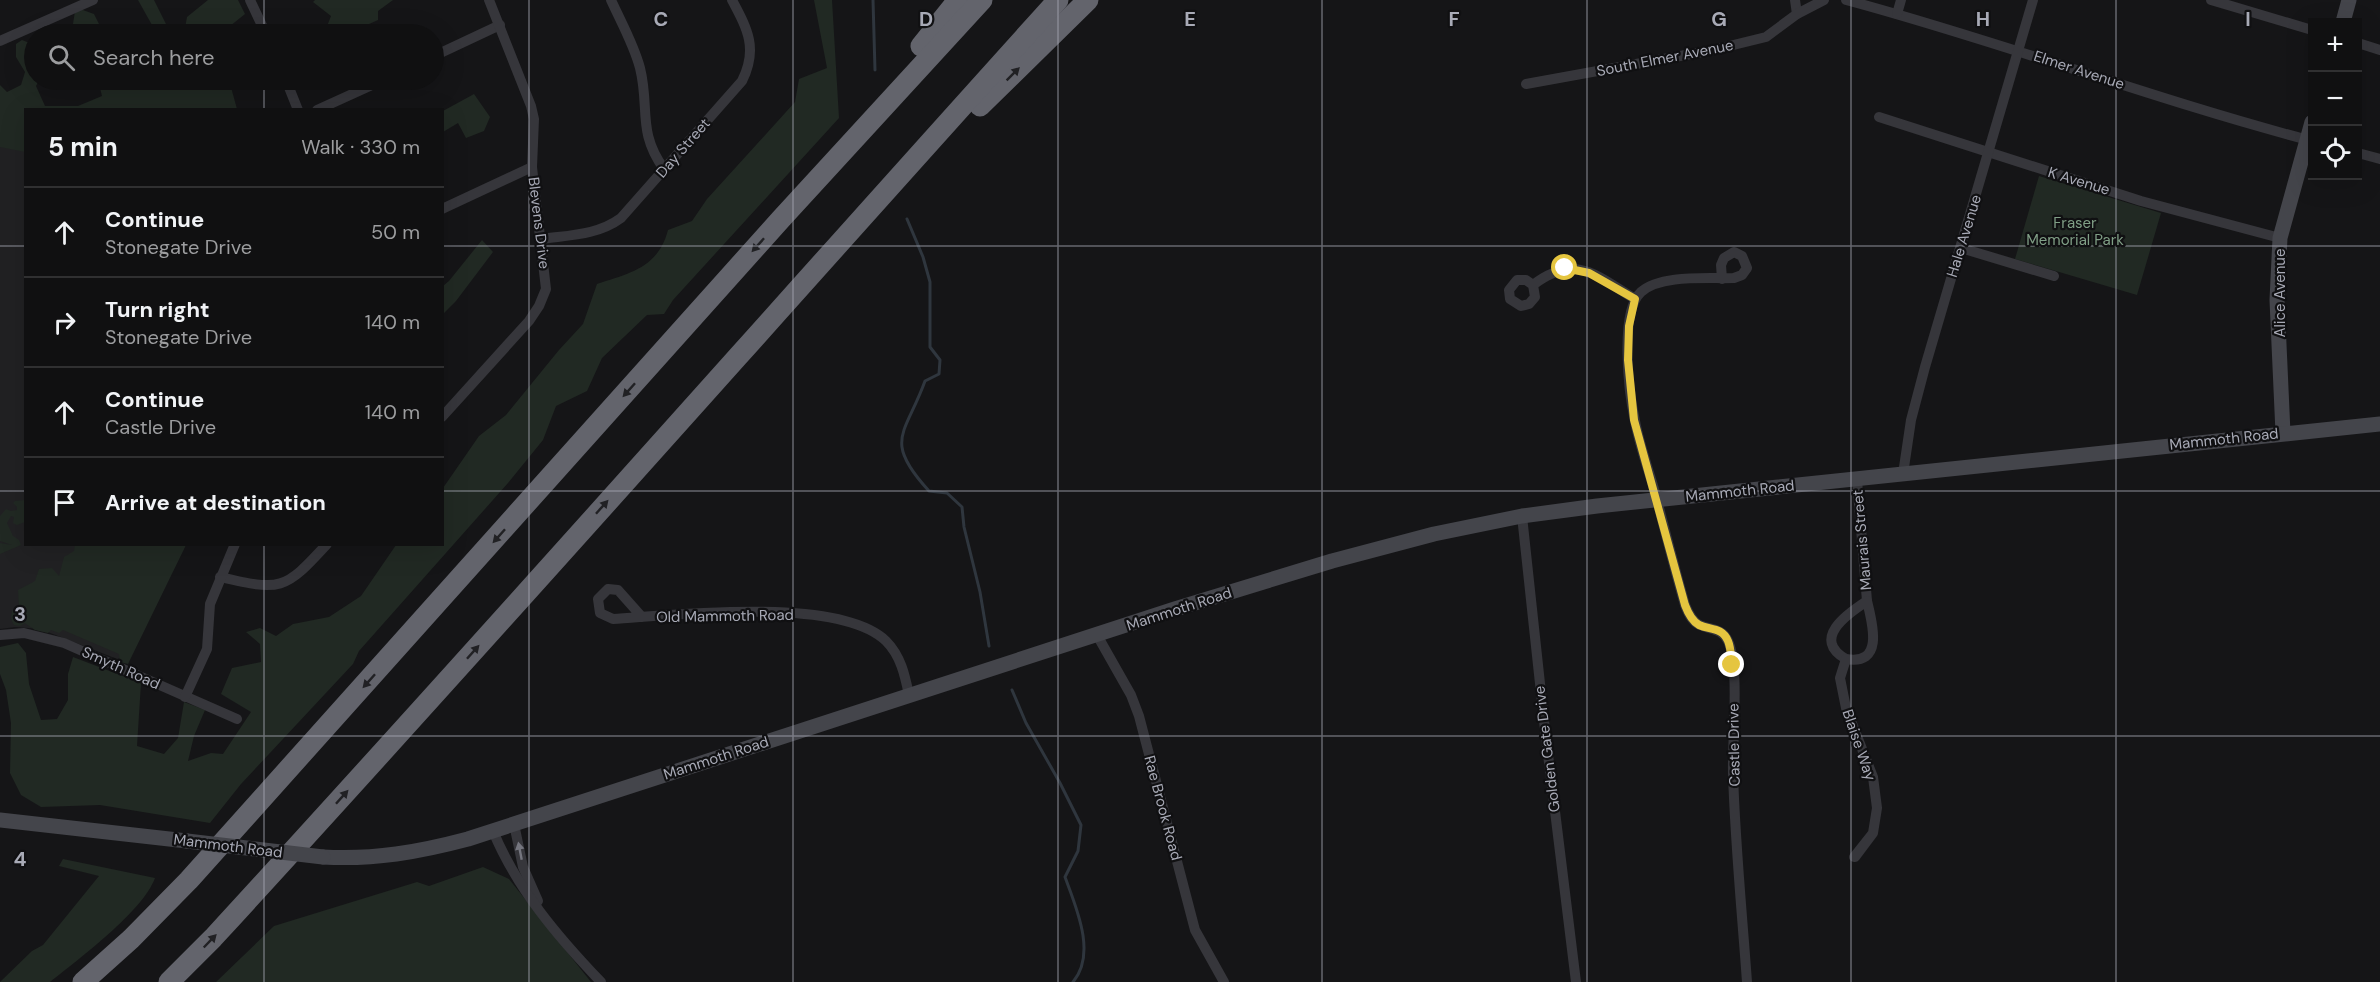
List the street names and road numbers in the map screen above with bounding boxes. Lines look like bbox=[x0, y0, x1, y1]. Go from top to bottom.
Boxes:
street label: South Elmer Avenue bbox=[1595, 35, 1735, 81]
street label: Elmer Avenue bbox=[2031, 46, 2127, 94]
street label: Day Street bbox=[651, 114, 715, 182]
street label: K Avenue bbox=[2046, 162, 2112, 200]
street label: Blevens Drive bbox=[523, 176, 555, 270]
street label: Hale Avenue bbox=[1942, 192, 1986, 280]
street label: Alice Avenue bbox=[2270, 249, 2290, 337]
street label: Mammoth Road bbox=[2168, 423, 2280, 455]
street label: Mammoth Road bbox=[1684, 475, 1796, 507]
street label: Maurais Street bbox=[1848, 489, 1876, 591]
street label: Mammoth Road bbox=[1124, 583, 1234, 635]
street label: Old Mammoth Road bbox=[656, 605, 794, 627]
street label: Smyth Road bbox=[79, 642, 163, 694]
street label: Golden Gate Drive bbox=[1529, 685, 1565, 813]
street label: Castle Drive bbox=[1723, 703, 1745, 787]
street label: Blaise Way bbox=[1837, 707, 1881, 784]
street label: Mammoth Road bbox=[661, 732, 771, 784]
street label: Rae Brook Road bbox=[1139, 753, 1187, 863]
street label: Mammoth Road bbox=[172, 829, 284, 863]

